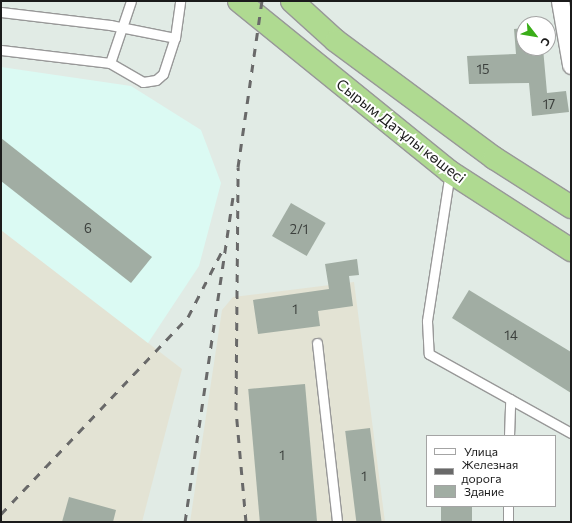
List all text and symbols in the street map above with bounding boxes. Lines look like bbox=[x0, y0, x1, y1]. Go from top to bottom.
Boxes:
north arrow bbox=[516, 16, 556, 56]
text: С bbox=[538, 35, 553, 48]
house number: 15 bbox=[476, 61, 490, 77]
street label: Сырым Датұлы көшесі bbox=[333, 75, 469, 187]
house number: 17 bbox=[543, 96, 555, 112]
house number: 6 bbox=[84, 220, 92, 236]
house number: 2/1 bbox=[290, 221, 308, 237]
house number: 1 bbox=[292, 301, 298, 317]
house number: 14 bbox=[504, 327, 518, 343]
legend bbox=[426, 435, 556, 507]
text: Улица bbox=[464, 444, 498, 458]
house number: 1 bbox=[279, 447, 285, 463]
text: Железная дорога bbox=[462, 457, 518, 485]
house number: 1 bbox=[361, 468, 367, 484]
text: Здание bbox=[464, 484, 504, 498]

